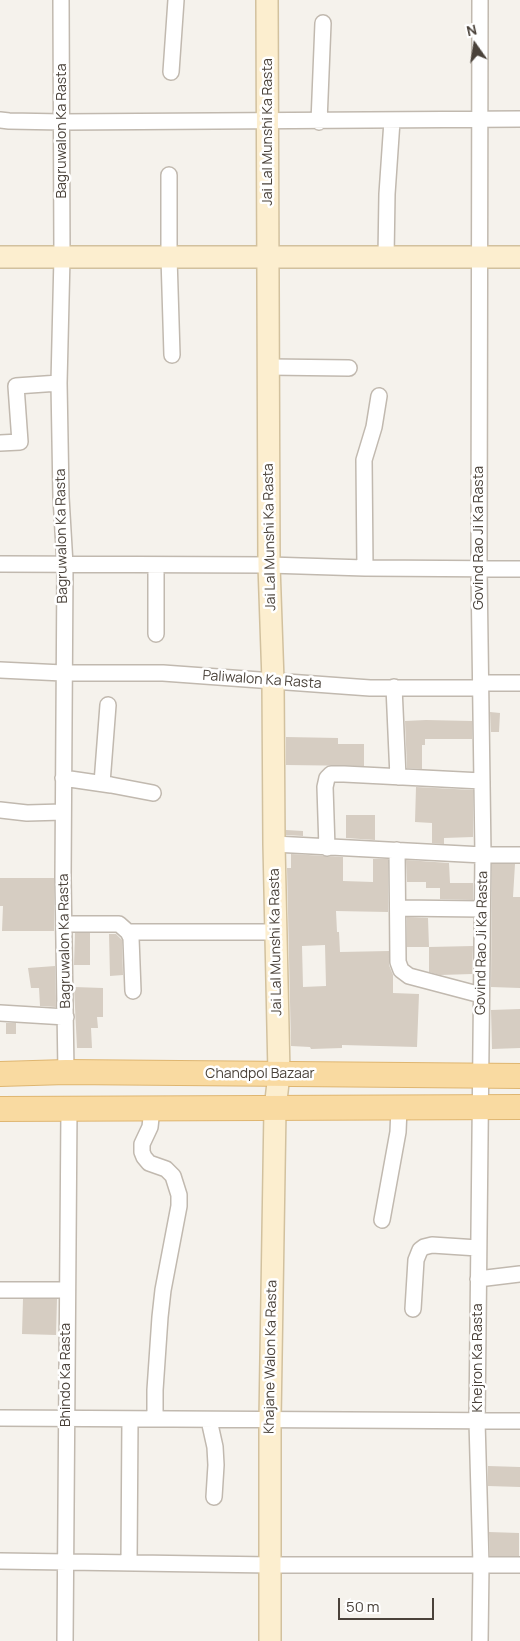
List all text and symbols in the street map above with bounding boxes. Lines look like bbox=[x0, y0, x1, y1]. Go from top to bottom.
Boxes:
north arrow bbox=[450, 20, 500, 70]
text: N bbox=[464, 20, 479, 40]
street label: Jai Lal Munshi Ka Rasta bbox=[260, 58, 276, 206]
street label: Bagruwalon Ka Rasta bbox=[54, 63, 70, 199]
street label: Jai Lal Munshi Ka Rasta bbox=[260, 463, 280, 611]
street label: Govind Rao Ji Ka Rasta bbox=[471, 466, 487, 610]
street label: Bagruwalon Ka Rasta bbox=[52, 468, 72, 604]
street label: Paliwalon Ka Rasta bbox=[202, 667, 322, 693]
street label: Jai Lal Munshi Ka Rasta bbox=[266, 868, 286, 1016]
street label: Govind Rao Ji Ka Rasta bbox=[472, 871, 492, 1015]
street label: Bagruwalon Ka Rasta bbox=[55, 873, 75, 1009]
street label: Chandpol Bazaar bbox=[205, 1066, 315, 1082]
street label: Khajane Walon Ka Rasta bbox=[261, 1280, 281, 1434]
street label: Khejron Ka Rasta bbox=[470, 1304, 486, 1412]
street label: Bhindo Ka Rasta bbox=[58, 1323, 74, 1427]
scale bar bbox=[340, 1588, 436, 1620]
text: 50 m bbox=[346, 1596, 380, 1617]

